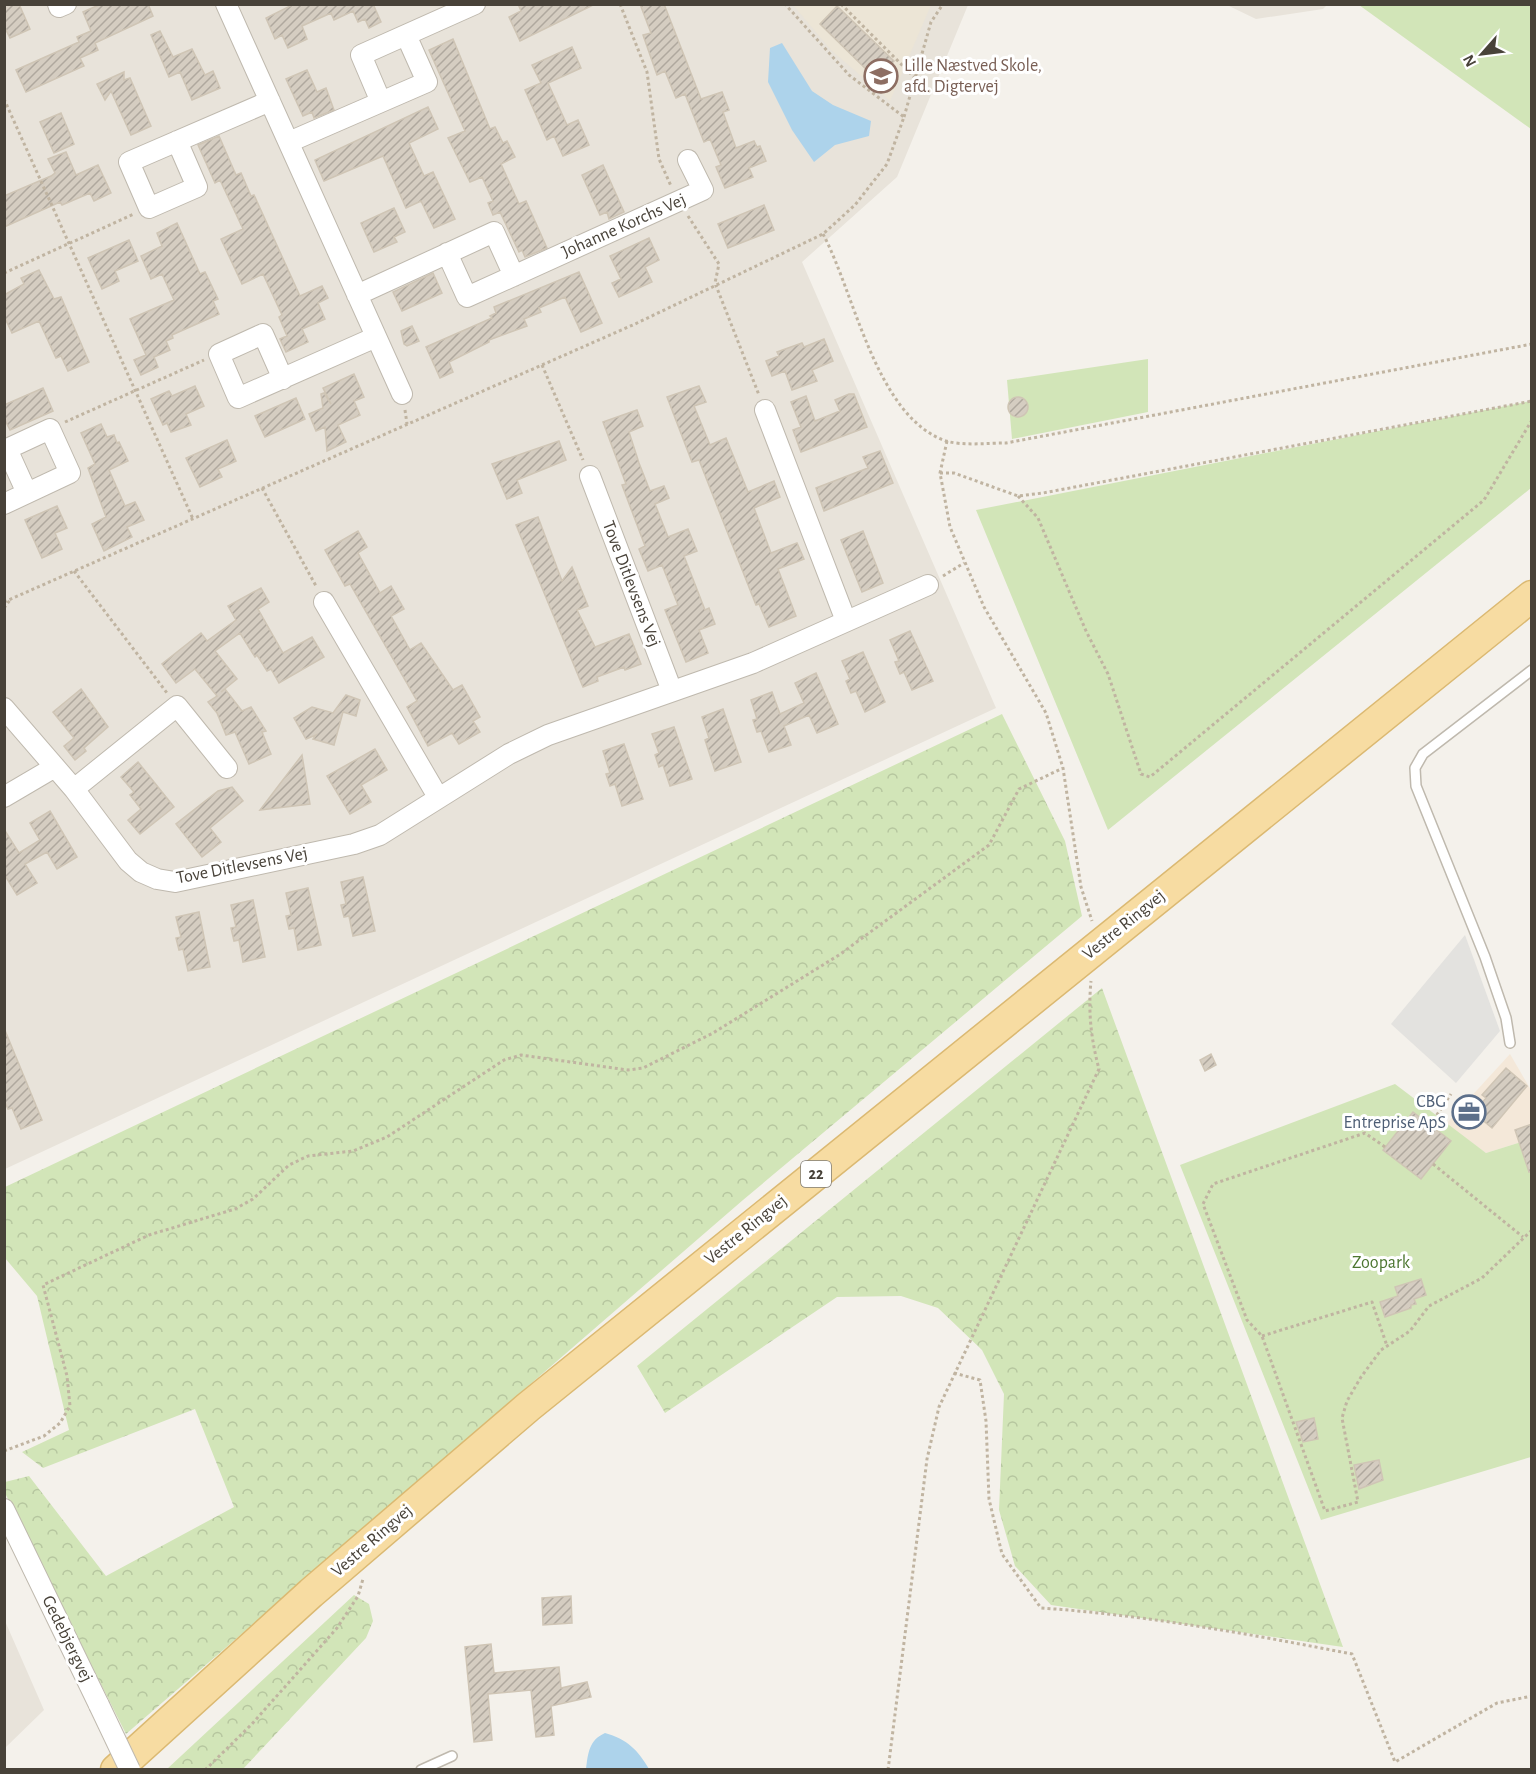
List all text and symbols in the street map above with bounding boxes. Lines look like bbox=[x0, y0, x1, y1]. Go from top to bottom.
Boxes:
north arrow bbox=[1452, 24, 1512, 84]
text: N bbox=[1460, 52, 1479, 69]
place label: Lille Næstved Skole, afd. Digtervej bbox=[904, 57, 1042, 96]
school or university icon: Lille Næstved Skole, afd. Digtervej bbox=[863, 58, 899, 94]
street label: Johanne Korchs Vej bbox=[559, 191, 689, 261]
street label: Tove Ditlevsens Vej bbox=[599, 519, 663, 649]
street label: Tove Ditlevsens Vej bbox=[175, 844, 309, 888]
street label: Vestre Ringvej bbox=[1079, 887, 1169, 963]
place label: CBG Entreprise ApS bbox=[1344, 1093, 1446, 1132]
office icon: CBG Entreprise ApS bbox=[1451, 1094, 1487, 1130]
road number: 22 bbox=[801, 1161, 831, 1187]
street label: Vestre Ringvej bbox=[701, 1192, 791, 1268]
park label: Zoopark bbox=[1352, 1254, 1411, 1272]
street label: Vestre Ringvej bbox=[328, 1501, 416, 1581]
street label: Gedebjergvej bbox=[38, 1593, 96, 1685]

